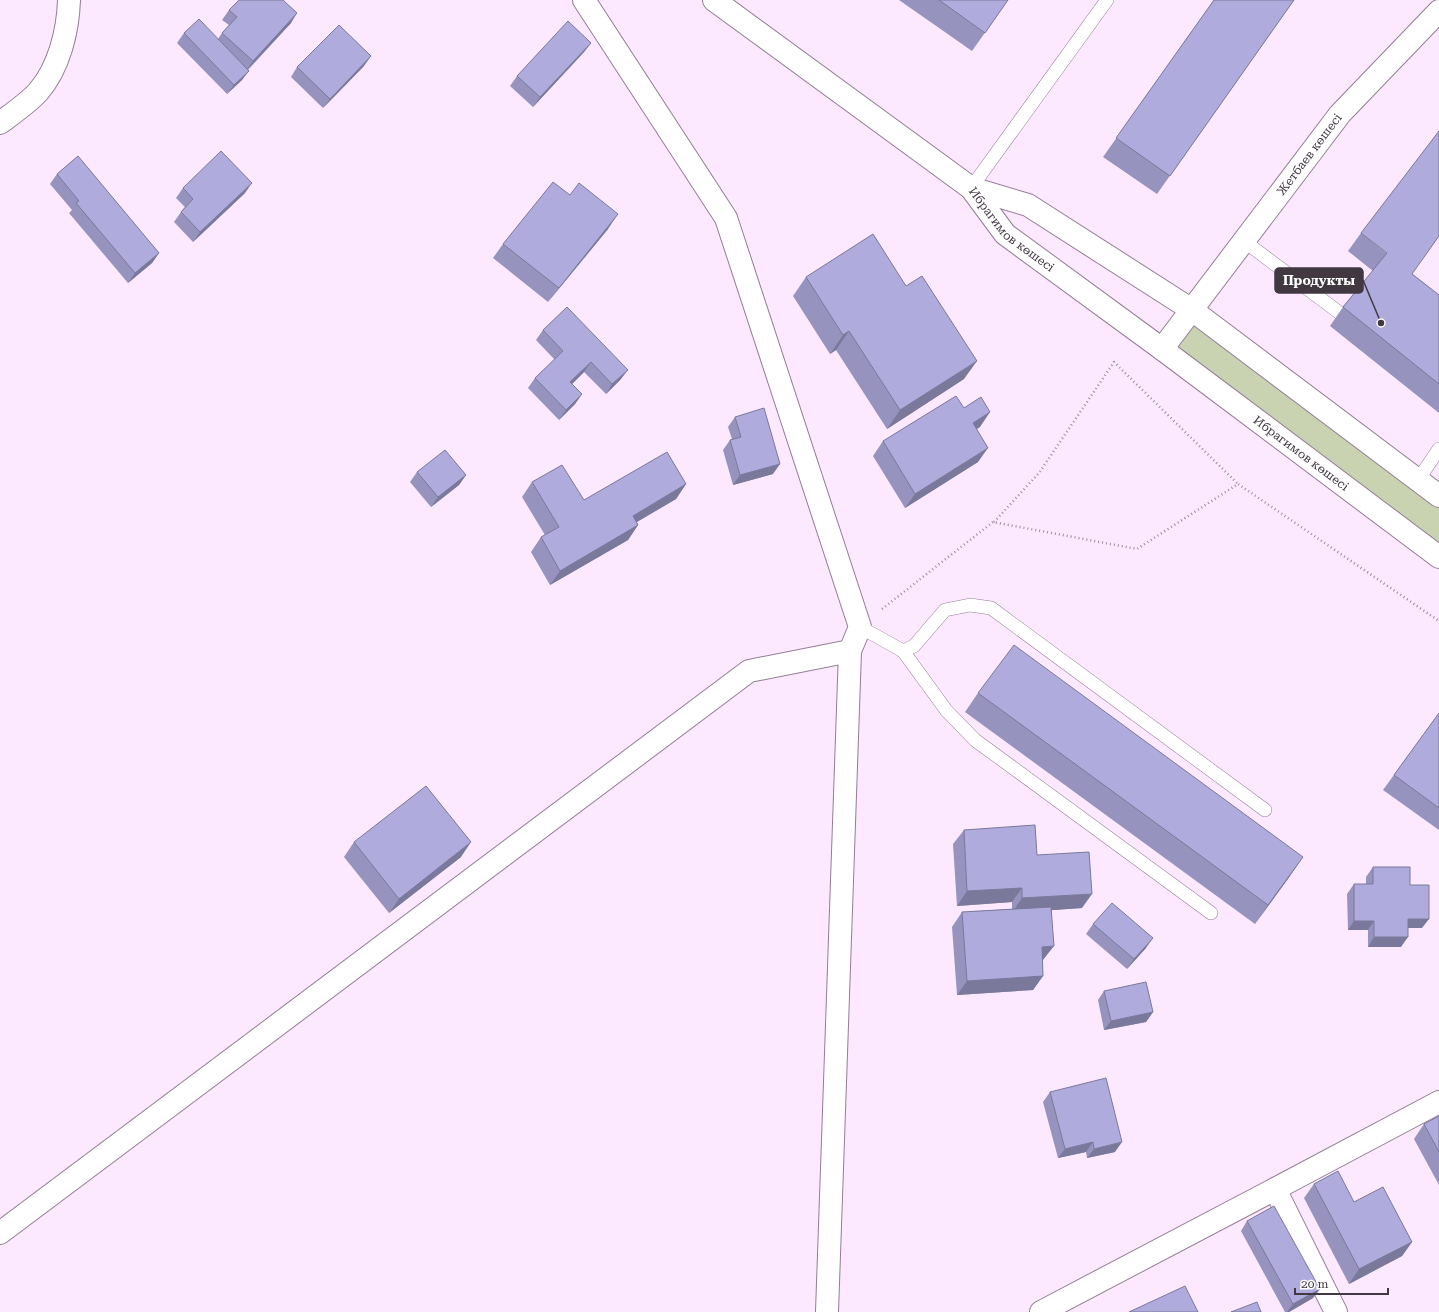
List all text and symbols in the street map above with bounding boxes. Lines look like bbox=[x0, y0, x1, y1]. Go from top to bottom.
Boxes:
street label: Жетбаев көшесі bbox=[1274, 111, 1345, 198]
street label: Ибрагимов көшесі bbox=[966, 184, 1057, 275]
callout: Продукты bbox=[1275, 268, 1363, 293]
text: Продукты bbox=[1283, 273, 1355, 288]
street label: Ибрагимов көшесі bbox=[1250, 413, 1352, 494]
scale bar bbox=[1295, 1270, 1388, 1296]
text: 20 m bbox=[1301, 1277, 1328, 1291]

